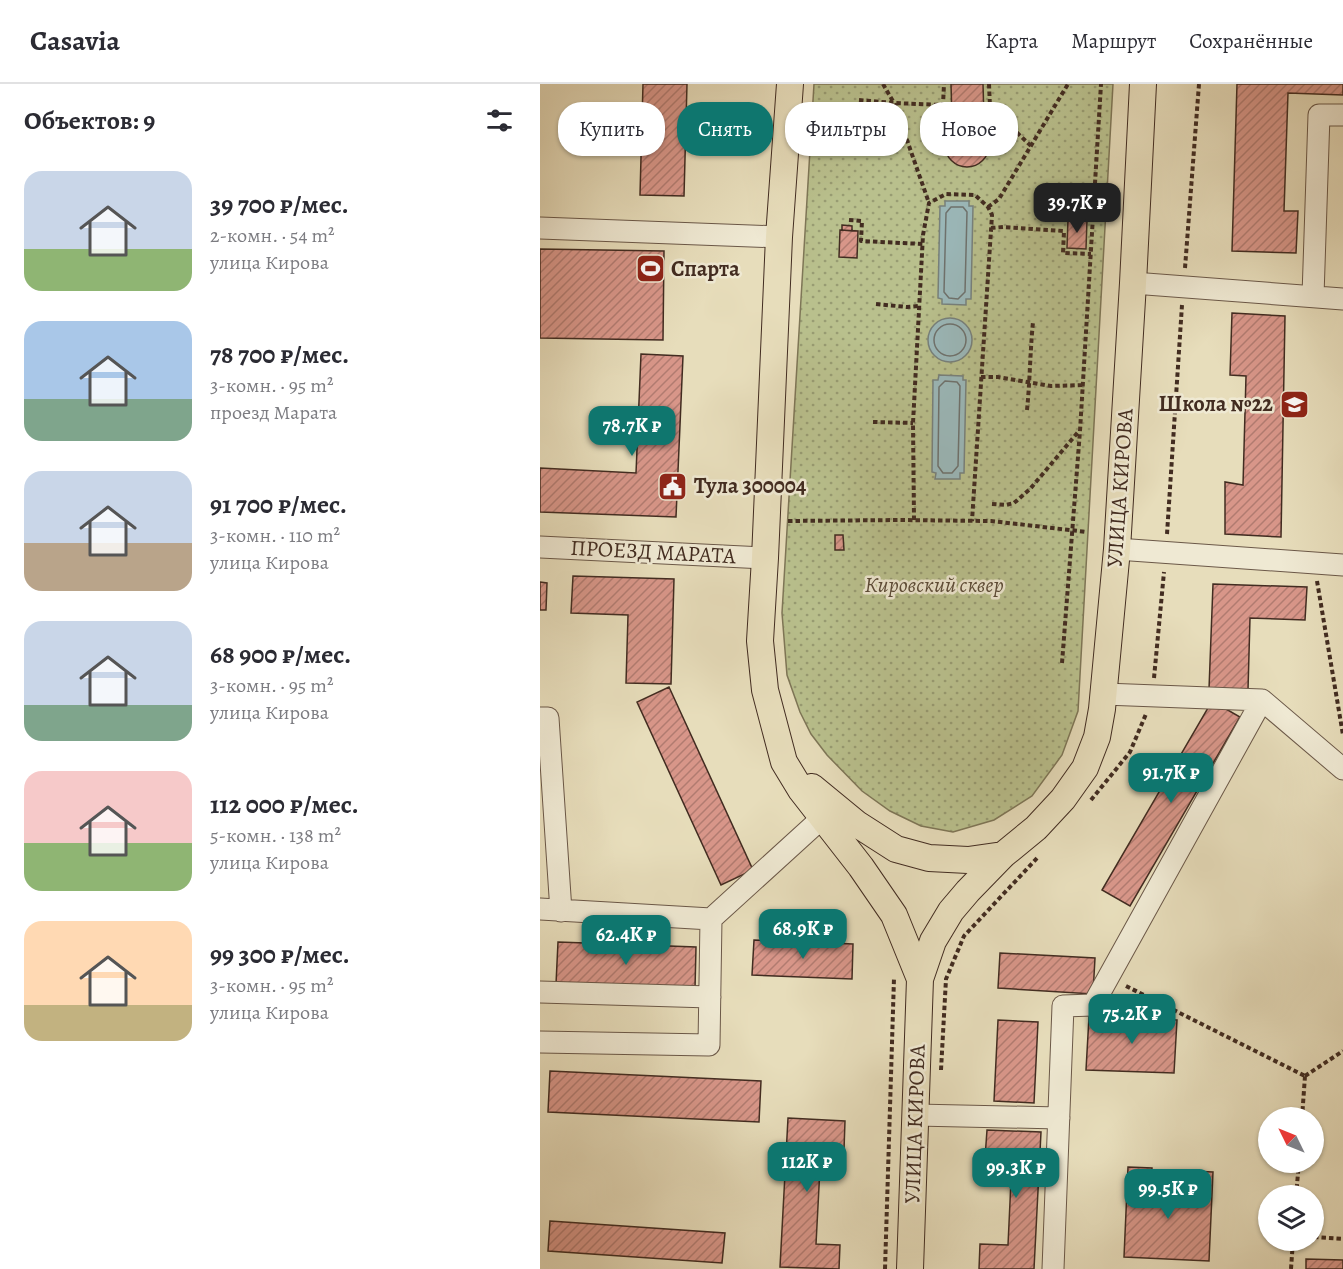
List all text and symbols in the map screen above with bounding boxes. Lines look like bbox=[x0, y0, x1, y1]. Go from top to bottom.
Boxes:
text: Casavia bbox=[30, 22, 120, 60]
text: Карта bbox=[985, 27, 1038, 55]
text: Маршрут bbox=[1071, 27, 1156, 55]
text: Сохранённые bbox=[1189, 27, 1313, 55]
chip: Купить bbox=[558, 102, 665, 156]
chip: Снять bbox=[677, 102, 773, 156]
chip: Фильтры bbox=[785, 102, 908, 156]
chip: Новое bbox=[920, 102, 1018, 156]
text: Объектов: 9 bbox=[24, 103, 155, 138]
icon: filters bbox=[483, 104, 516, 137]
pin: 39.7K ₽ bbox=[1022, 183, 1132, 234]
text: 39 700 ₽/мес. bbox=[210, 187, 349, 222]
text: 39.7K ₽ bbox=[1048, 189, 1106, 216]
icon: home bbox=[72, 195, 144, 267]
text: 2-комн. · 54 m² bbox=[210, 222, 335, 249]
text: улица Кирова bbox=[210, 249, 329, 276]
sports icon: Спарта bbox=[634, 253, 666, 285]
place label: Спарта bbox=[671, 254, 740, 284]
text: 78 700 ₽/мес. bbox=[210, 337, 349, 372]
icon: home bbox=[72, 345, 144, 417]
text: 3-комн. · 95 m² bbox=[210, 372, 334, 399]
school or university icon: Школа №22 bbox=[1278, 388, 1310, 420]
place label: Школа №22 bbox=[1159, 389, 1273, 419]
text: проезд Марата bbox=[210, 399, 337, 426]
pin: 78.7K ₽ bbox=[577, 406, 687, 457]
street label: УЛИЦА КИРОВА bbox=[1099, 406, 1141, 569]
text: 78.7K ₽ bbox=[603, 412, 661, 439]
public building icon: Тула 300004 bbox=[657, 470, 689, 502]
place label: Тула 300004 bbox=[694, 471, 806, 501]
text: 91 700 ₽/мес. bbox=[210, 487, 347, 522]
icon: home bbox=[72, 495, 144, 567]
text: 3-комн. · 110 m² bbox=[210, 522, 340, 549]
street label: ПРОЕЗД МАРАТА bbox=[569, 533, 738, 571]
text: улица Кирова bbox=[210, 549, 329, 576]
park label: Кировский сквер bbox=[864, 570, 1004, 600]
text: 68 900 ₽/мес. bbox=[210, 637, 351, 672]
icon: home bbox=[72, 645, 144, 717]
text: 3-комн. · 95 m² bbox=[210, 672, 334, 699]
text: улица Кирова bbox=[210, 699, 329, 726]
pin: 91.7K ₽ bbox=[1116, 753, 1226, 804]
text: 91.7K ₽ bbox=[1142, 759, 1200, 786]
text: 112 000 ₽/мес. bbox=[210, 787, 359, 822]
icon: home bbox=[72, 795, 144, 867]
text: 5-комн. · 138 m² bbox=[210, 822, 341, 849]
text: улица Кирова bbox=[210, 849, 329, 876]
pin: 68.9K ₽ bbox=[748, 909, 858, 960]
pin: 62.4K ₽ bbox=[571, 915, 681, 966]
text: 68.9K ₽ bbox=[773, 915, 833, 942]
text: 62.4K ₽ bbox=[596, 921, 656, 948]
text: 99 300 ₽/мес. bbox=[210, 937, 350, 972]
icon: home bbox=[72, 945, 144, 1017]
text: 3-комн. · 95 m² bbox=[210, 972, 334, 999]
pin: 75.2K ₽ bbox=[1077, 994, 1187, 1045]
text: улица Кирова bbox=[210, 999, 329, 1026]
text: 75.2K ₽ bbox=[1102, 1000, 1162, 1027]
street label: УЛИЦА КИРОВА bbox=[897, 1043, 933, 1204]
north arrow bbox=[1258, 1107, 1324, 1173]
map controls bbox=[1258, 1107, 1324, 1251]
pin: 112K ₽ bbox=[758, 1142, 856, 1193]
text: 112K ₽ bbox=[782, 1148, 832, 1175]
pin: 99.3K ₽ bbox=[961, 1148, 1071, 1199]
text: 99.3K ₽ bbox=[986, 1154, 1046, 1181]
pin: 99.5K ₽ bbox=[1113, 1169, 1223, 1220]
text: 99.5K ₽ bbox=[1138, 1175, 1198, 1202]
button: layers bbox=[1258, 1185, 1324, 1251]

